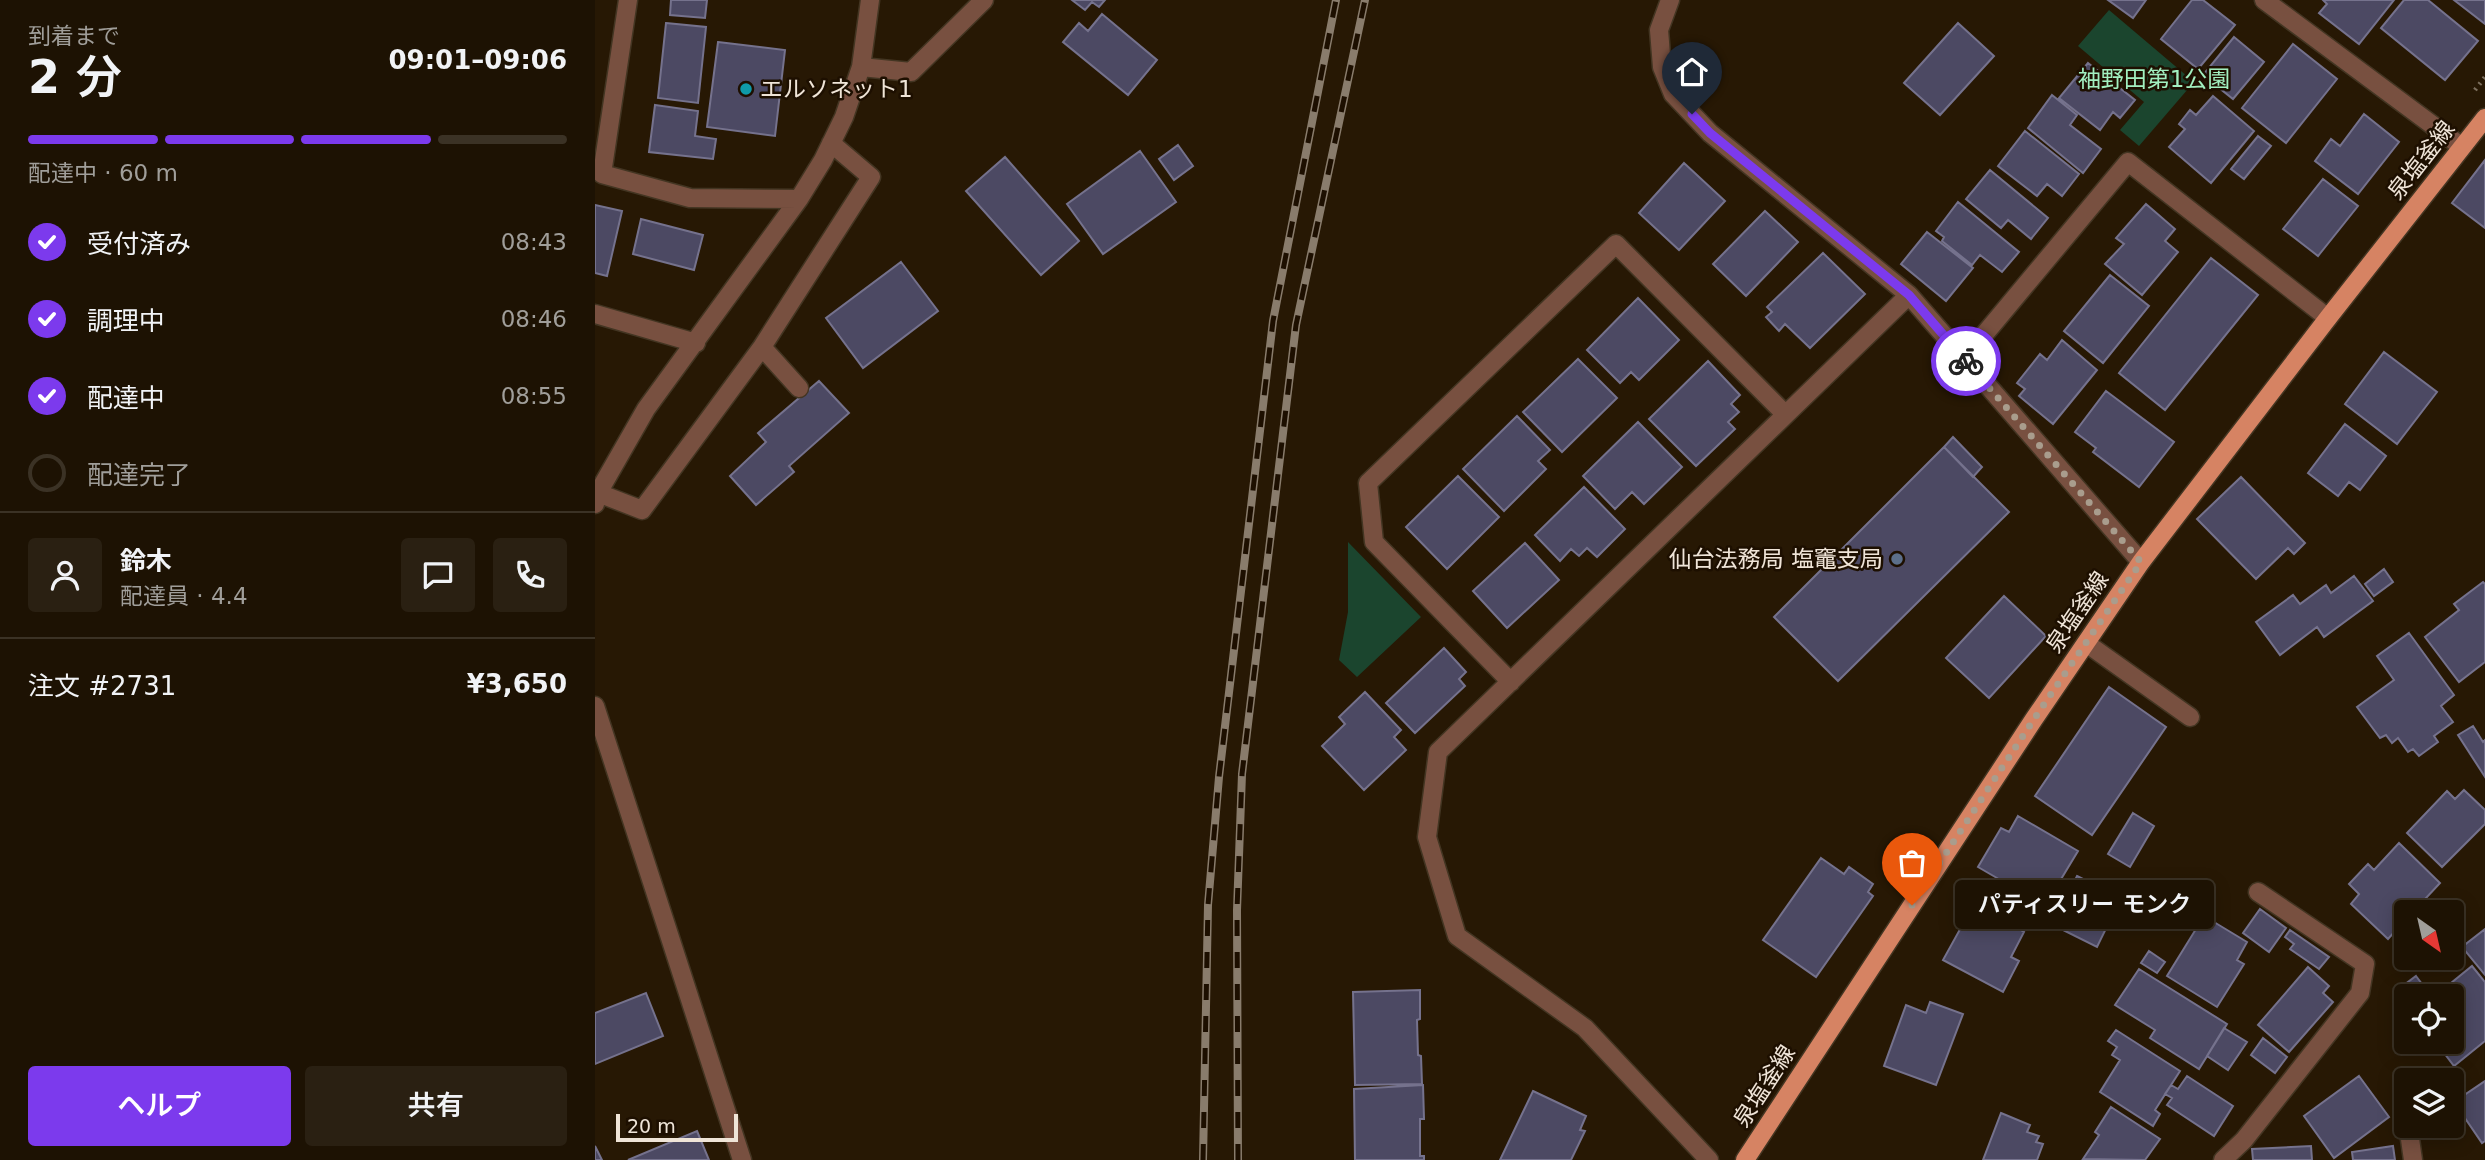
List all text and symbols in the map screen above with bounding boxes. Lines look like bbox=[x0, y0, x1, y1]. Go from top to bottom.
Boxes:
text: 到着まで bbox=[28, 23, 120, 49]
pin bbox=[1662, 42, 1722, 114]
text: 09:01–09:06 bbox=[388, 45, 567, 75]
text: 2 分 bbox=[28, 50, 122, 104]
icon: home bbox=[1673, 53, 1711, 91]
park label: 袖野田第1公園 bbox=[2078, 66, 2230, 92]
place label: エルソネット1 bbox=[760, 76, 913, 102]
marker: エルソネット1 bbox=[738, 81, 754, 97]
street label: 泉塩釜線 bbox=[2382, 116, 2460, 204]
text: 配達中 · 60 m bbox=[28, 160, 178, 186]
icon: check bbox=[28, 223, 66, 261]
text: 受付済み bbox=[87, 229, 191, 259]
text: 08:43 bbox=[501, 229, 567, 255]
icon: check bbox=[28, 300, 66, 338]
text: 調理中 bbox=[87, 306, 165, 336]
text: 08:46 bbox=[501, 306, 567, 332]
courier bbox=[1931, 326, 2001, 396]
icon: bike bbox=[1947, 342, 1985, 380]
icon: check bbox=[28, 377, 66, 415]
text: 配達中 bbox=[87, 383, 165, 413]
text: 08:55 bbox=[501, 383, 567, 409]
text: 配達完了 bbox=[87, 460, 191, 490]
button: person bbox=[28, 538, 102, 612]
button: chat bbox=[401, 538, 475, 612]
button: phone bbox=[493, 538, 567, 612]
text: 鈴木 bbox=[120, 546, 172, 576]
place label: 仙台法務局 塩竈支局 bbox=[1669, 546, 1883, 572]
marker: 仙台法務局 塩竈支局 bbox=[1889, 551, 1905, 567]
street label: 泉塩釜線 bbox=[2040, 567, 2114, 657]
text: 配達員 · 4.4 bbox=[120, 583, 248, 609]
text: ¥3,650 bbox=[467, 669, 567, 699]
text: 注文 #2731 bbox=[28, 671, 176, 701]
pin bbox=[1882, 833, 1942, 905]
icon: bag bbox=[1893, 844, 1931, 882]
callout: パティスリー モンク bbox=[1954, 880, 2213, 930]
text: パティスリー モンク bbox=[1978, 891, 2191, 917]
north arrow bbox=[2394, 900, 2464, 970]
map controls bbox=[2394, 900, 2464, 1138]
button: locate bbox=[2394, 984, 2464, 1054]
street label: 泉塩釜線 bbox=[1728, 1040, 1800, 1132]
button: ヘルプ bbox=[28, 1066, 291, 1146]
button: 共有 bbox=[305, 1066, 567, 1146]
button: layers bbox=[2394, 1068, 2464, 1138]
scale bar bbox=[616, 1111, 739, 1143]
text: 20 m bbox=[627, 1115, 676, 1137]

